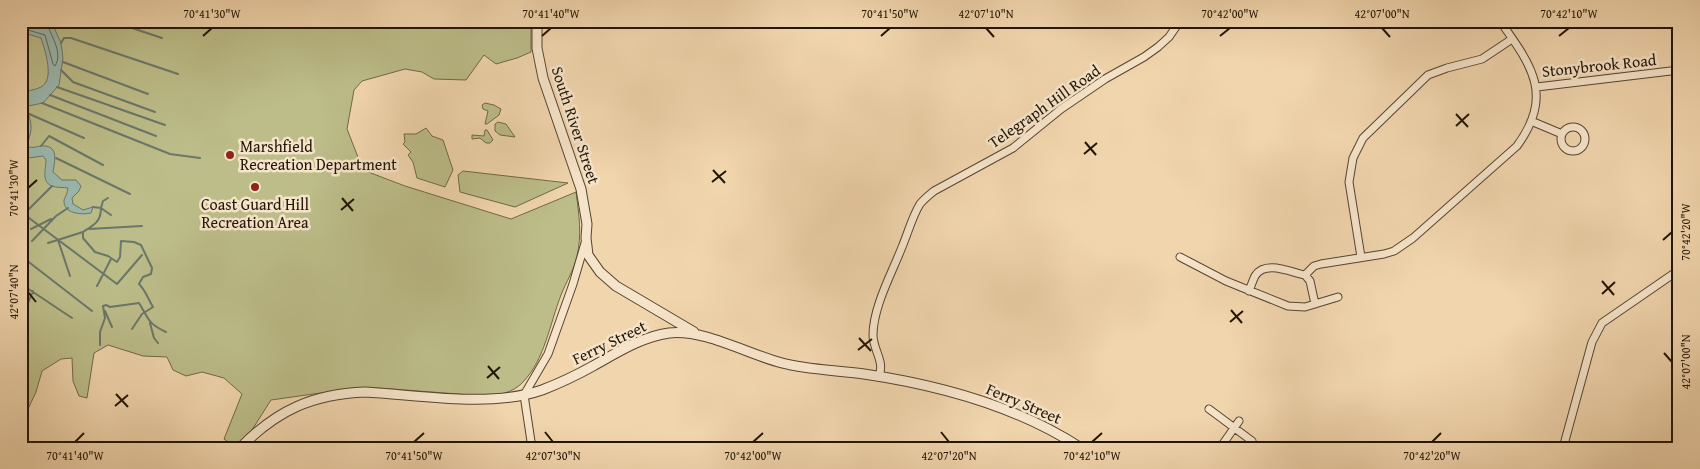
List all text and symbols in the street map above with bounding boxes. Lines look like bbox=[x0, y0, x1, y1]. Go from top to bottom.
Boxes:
text: 70°41'30"W bbox=[183, 5, 242, 22]
text: 70°41'40"W bbox=[522, 5, 581, 22]
text: 70°41'50"W bbox=[861, 5, 920, 22]
text: 42°07'10"N bbox=[958, 5, 1014, 22]
text: 70°42'00"W bbox=[1201, 5, 1260, 22]
text: 42°07'00"N bbox=[1354, 5, 1410, 22]
text: 70°42'10"W bbox=[1540, 5, 1599, 22]
street label: Stonybrook Road bbox=[1541, 47, 1658, 83]
street label: Telegraph Hill Road bbox=[983, 58, 1105, 154]
street label: South River Street bbox=[546, 63, 606, 187]
place label: Marshfield Recreation Department bbox=[240, 134, 397, 176]
marker: Marshfield Recreation Department bbox=[224, 149, 236, 161]
text: 70°41'30"W bbox=[5, 158, 22, 217]
marker: Coast Guard Hill Recreation Area bbox=[249, 181, 261, 193]
place label: Coast Guard Hill Recreation Area bbox=[201, 192, 310, 234]
text: 70°42'20"W bbox=[1677, 202, 1694, 261]
text: 42°07'40"N bbox=[5, 264, 22, 320]
street label: Ferry Street bbox=[568, 314, 650, 370]
text: 42°07'00"N bbox=[1677, 334, 1694, 390]
street label: Ferry Street bbox=[983, 376, 1066, 430]
text: 70°41'40"W bbox=[46, 447, 105, 464]
text: 70°41'50"W bbox=[385, 447, 444, 464]
text: 42°07'30"N bbox=[525, 447, 581, 464]
text: 70°42'00"W bbox=[724, 447, 783, 464]
text: 42°07'20"N bbox=[921, 447, 977, 464]
text: 70°42'10"W bbox=[1063, 447, 1122, 464]
text: 70°42'20"W bbox=[1403, 447, 1462, 464]

